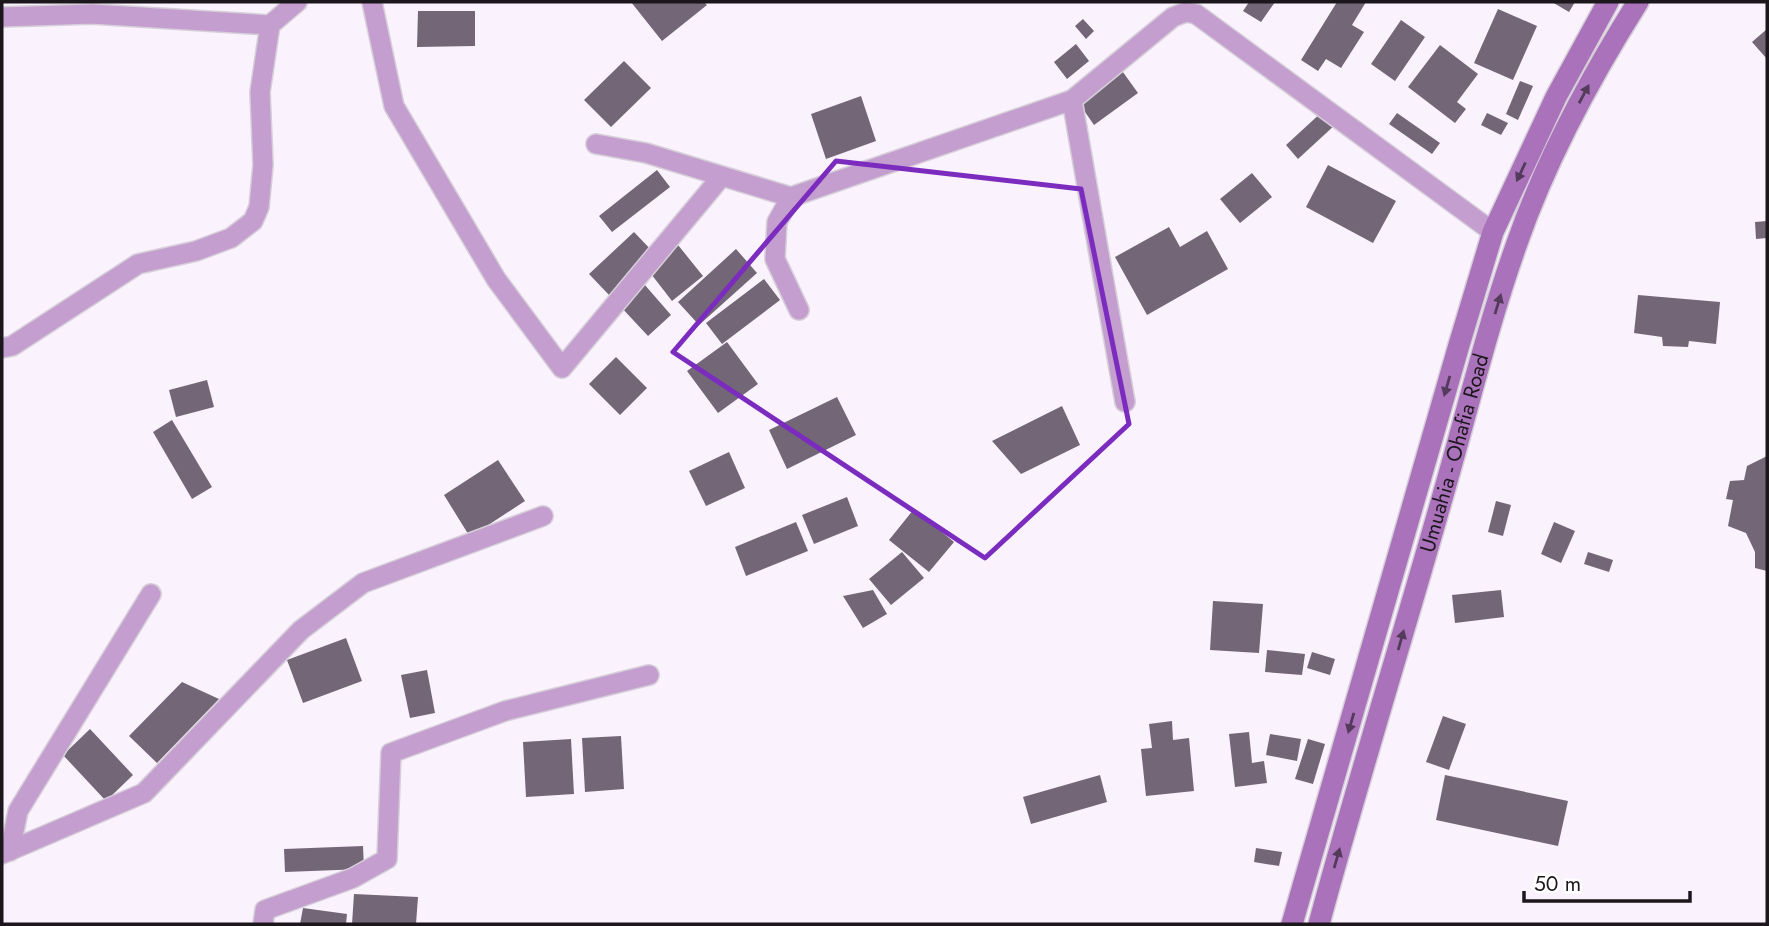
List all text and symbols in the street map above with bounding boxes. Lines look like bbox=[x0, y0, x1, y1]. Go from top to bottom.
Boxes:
one-way arrow bbox=[1578, 84, 1589, 104]
one-way arrow bbox=[1515, 162, 1527, 182]
one-way arrow bbox=[1493, 293, 1503, 314]
street label: Umuahia - Ohafia Road bbox=[1412, 350, 1496, 556]
one-way arrow bbox=[1441, 376, 1451, 397]
one-way arrow bbox=[1396, 629, 1406, 650]
one-way arrow bbox=[1345, 712, 1355, 733]
one-way arrow bbox=[1332, 848, 1342, 869]
scale bar bbox=[1524, 860, 1690, 904]
text: 50 m bbox=[1534, 869, 1581, 899]

